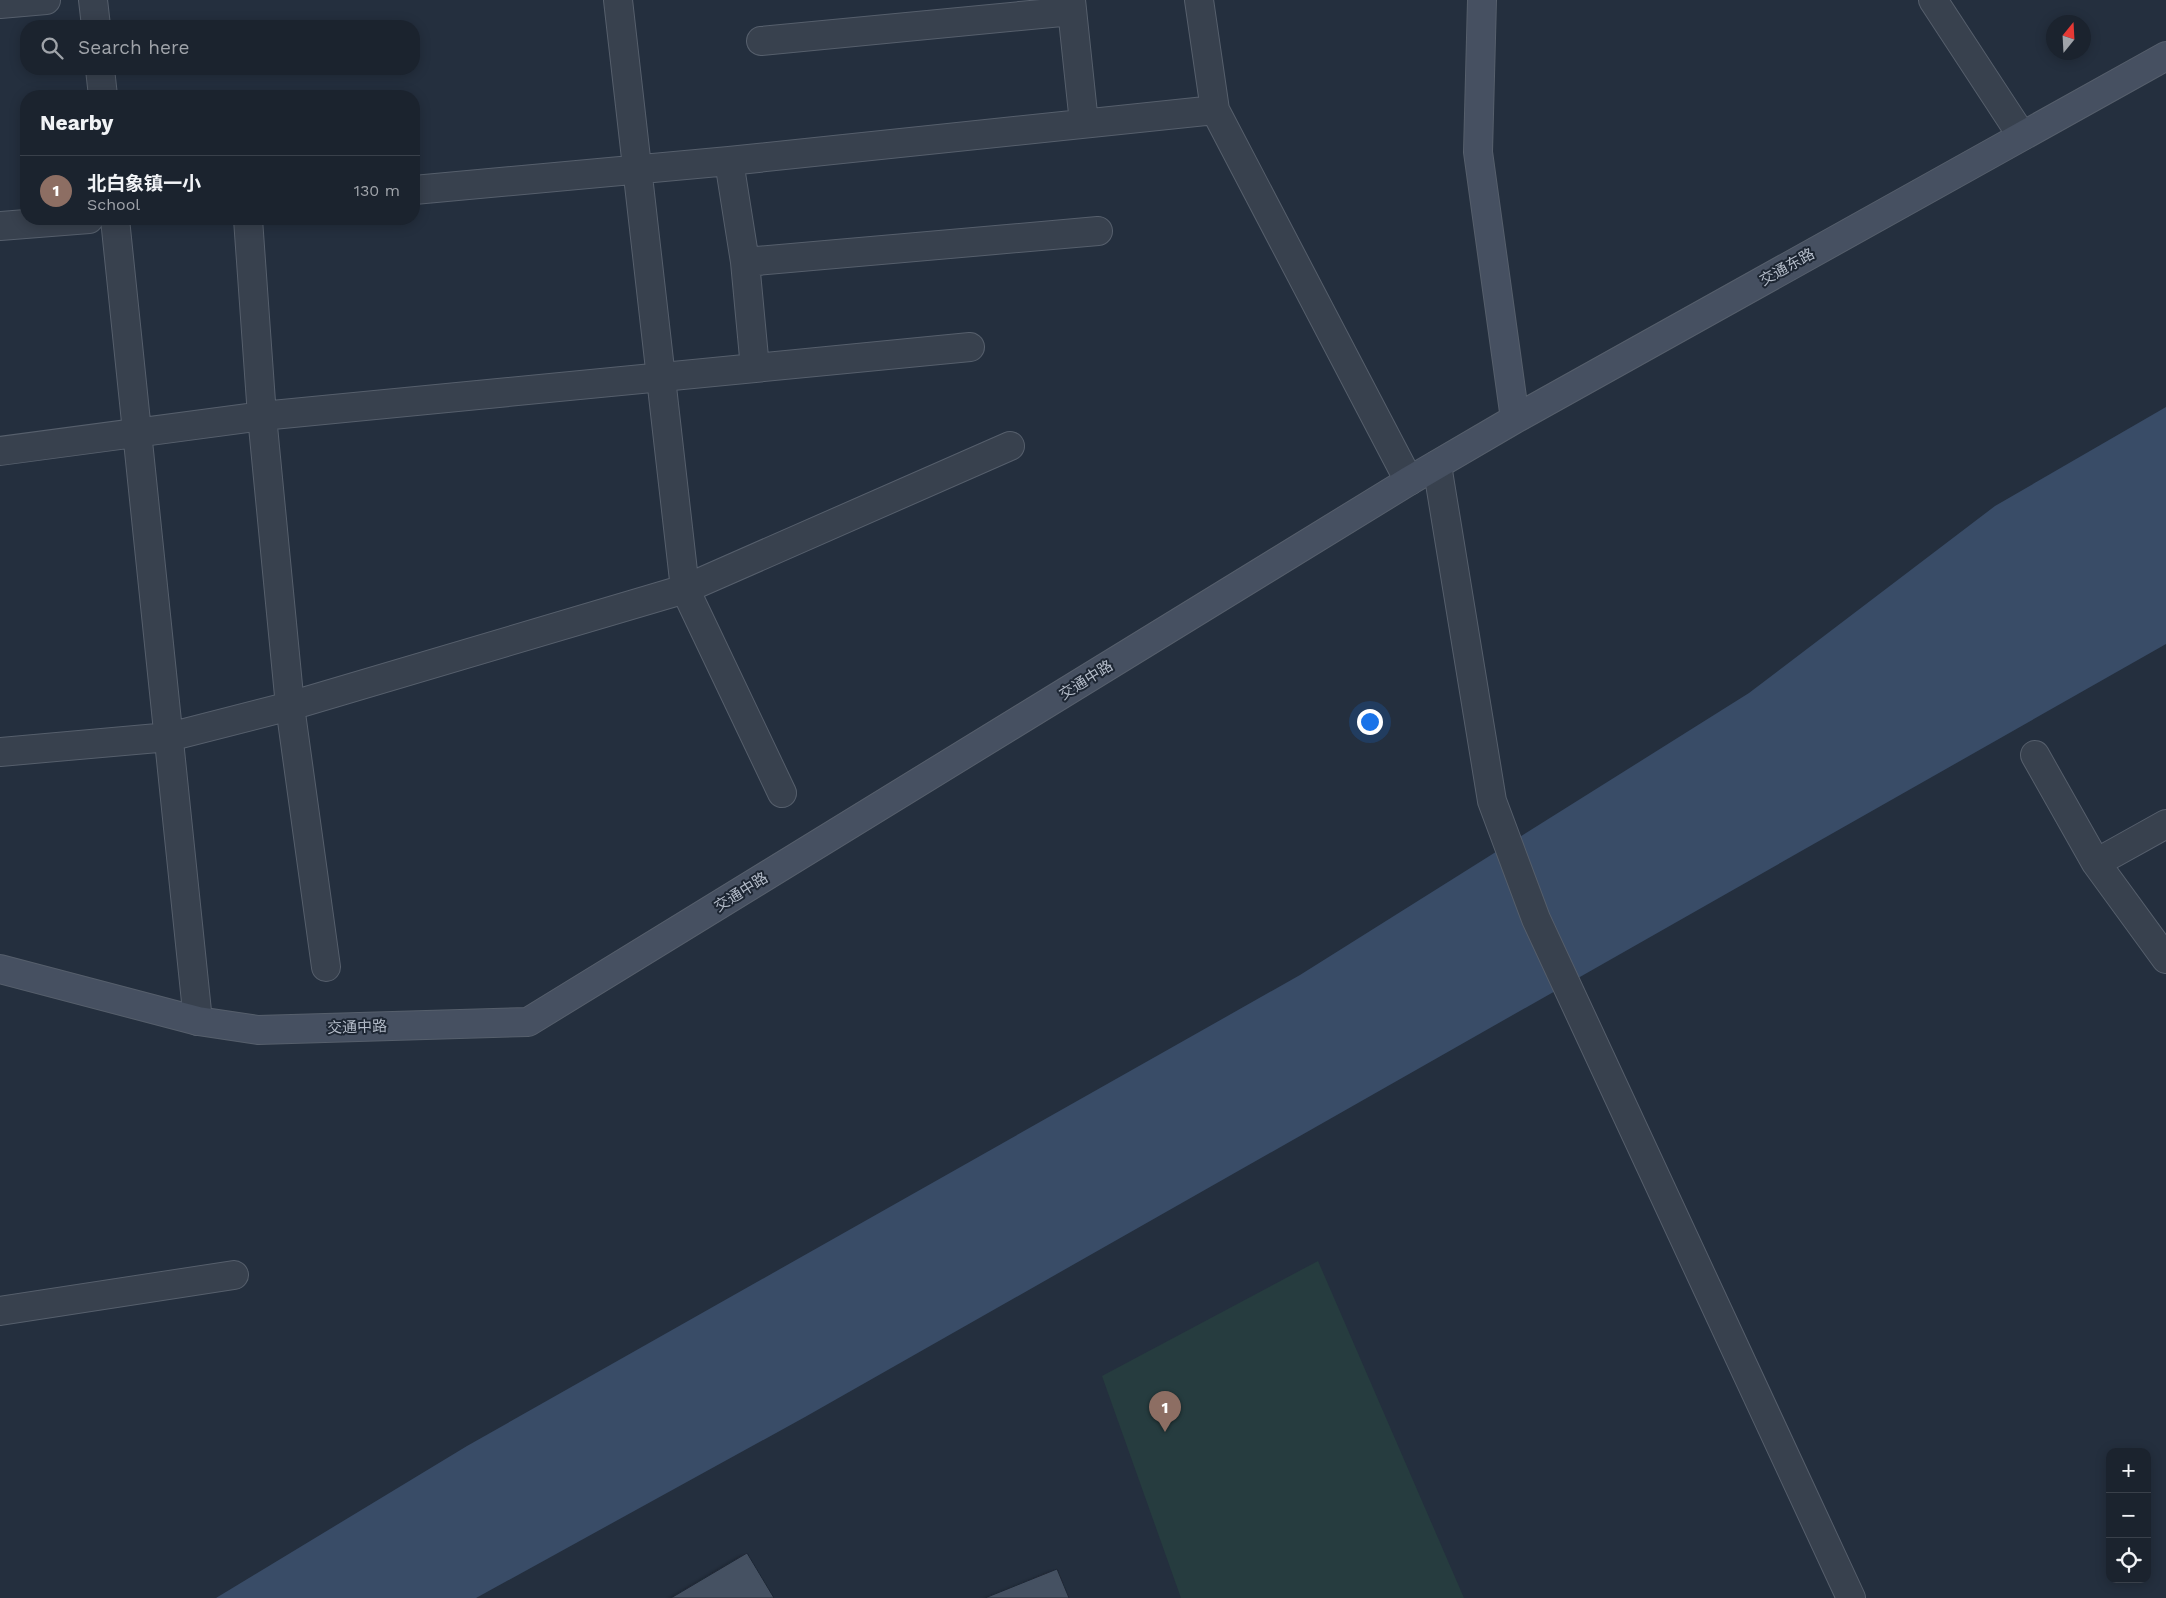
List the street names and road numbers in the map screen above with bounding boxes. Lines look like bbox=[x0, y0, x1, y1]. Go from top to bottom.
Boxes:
street label: 交通东路 bbox=[1756, 245, 1818, 289]
street label: 交通中路 bbox=[1056, 656, 1116, 704]
street label: 交通中路 bbox=[711, 868, 771, 916]
street label: 交通中路 bbox=[327, 1017, 387, 1037]

